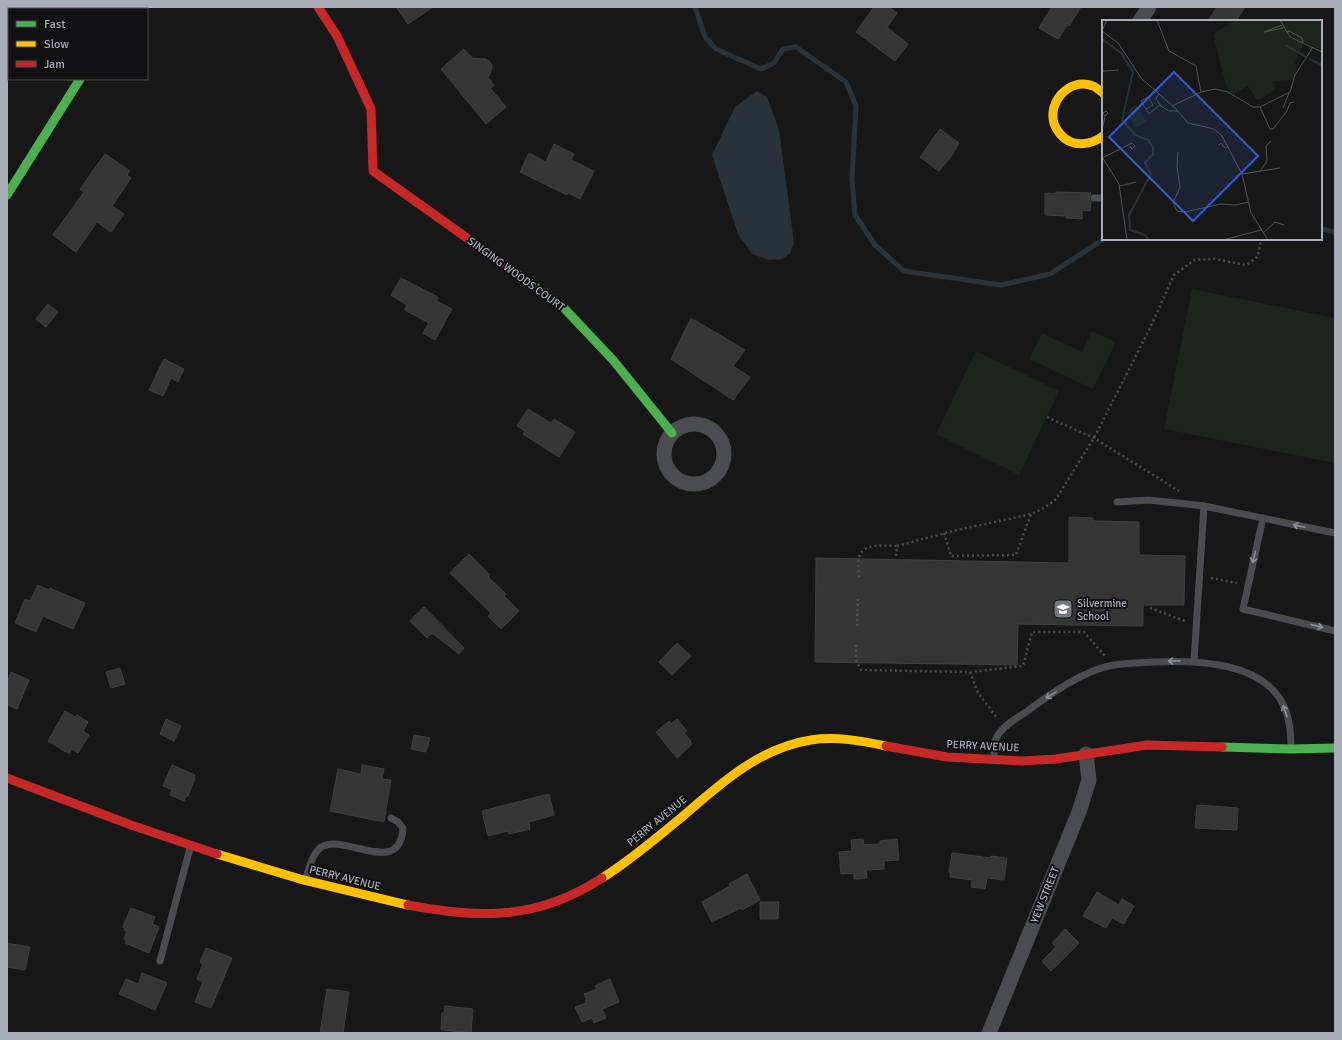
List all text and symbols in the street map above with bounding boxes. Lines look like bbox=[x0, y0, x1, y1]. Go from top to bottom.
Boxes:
legend bbox=[8, 8, 148, 80]
text: Fast bbox=[44, 17, 65, 32]
inset map bbox=[1102, 20, 1322, 240]
text: Slow bbox=[44, 37, 69, 52]
text: Jam bbox=[44, 57, 65, 72]
street label: SINGING WOODS COURT bbox=[465, 234, 567, 314]
one-way arrow bbox=[1293, 522, 1306, 530]
one-way arrow bbox=[1250, 550, 1258, 563]
place label: Silvermine School bbox=[1077, 597, 1127, 623]
school or university icon: Silvermine School bbox=[1052, 598, 1074, 620]
one-way arrow bbox=[1310, 623, 1323, 631]
one-way arrow bbox=[1168, 658, 1181, 665]
one-way arrow bbox=[1046, 691, 1057, 699]
one-way arrow bbox=[1280, 705, 1288, 717]
street label: PERRY AVENUE bbox=[946, 738, 1020, 754]
street label: PERRY AVENUE bbox=[624, 793, 690, 849]
street label: PERRY AVENUE bbox=[308, 863, 382, 893]
street label: YEW STREET bbox=[1028, 865, 1062, 925]

